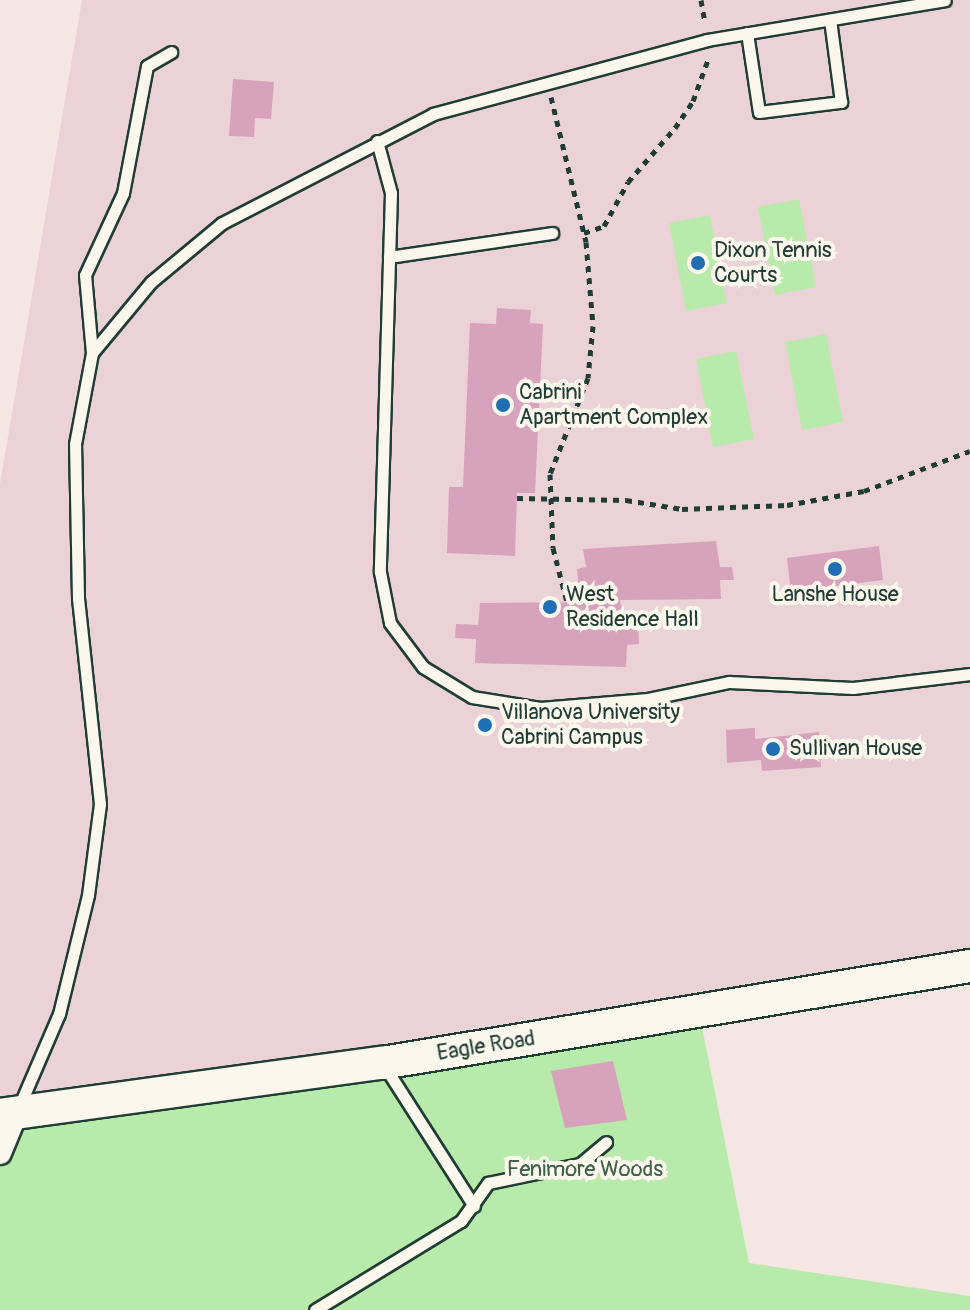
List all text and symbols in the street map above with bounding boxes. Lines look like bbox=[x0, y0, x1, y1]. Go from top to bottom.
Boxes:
place label: Dixon Tennis Courts bbox=[714, 237, 831, 288]
marker: Dixon Tennis Courts bbox=[689, 254, 707, 272]
place label: Cabrini Apartment Complex bbox=[519, 379, 708, 430]
marker: Cabrini Apartment Complex bbox=[494, 396, 512, 414]
marker: Lanshe House bbox=[826, 560, 844, 578]
place label: West Residence Hall bbox=[566, 581, 699, 632]
place label: Lanshe House bbox=[771, 582, 899, 608]
marker: West Residence Hall bbox=[541, 598, 559, 616]
place label: Villanova University Cabrini Campus bbox=[501, 699, 680, 750]
marker: Villanova University Cabrini Campus bbox=[476, 716, 494, 734]
place label: Sullivan House bbox=[789, 736, 922, 762]
marker: Sullivan House bbox=[764, 740, 782, 758]
street label: Eagle Road bbox=[435, 1025, 537, 1067]
park label: Fenimore Woods bbox=[507, 1157, 663, 1183]

